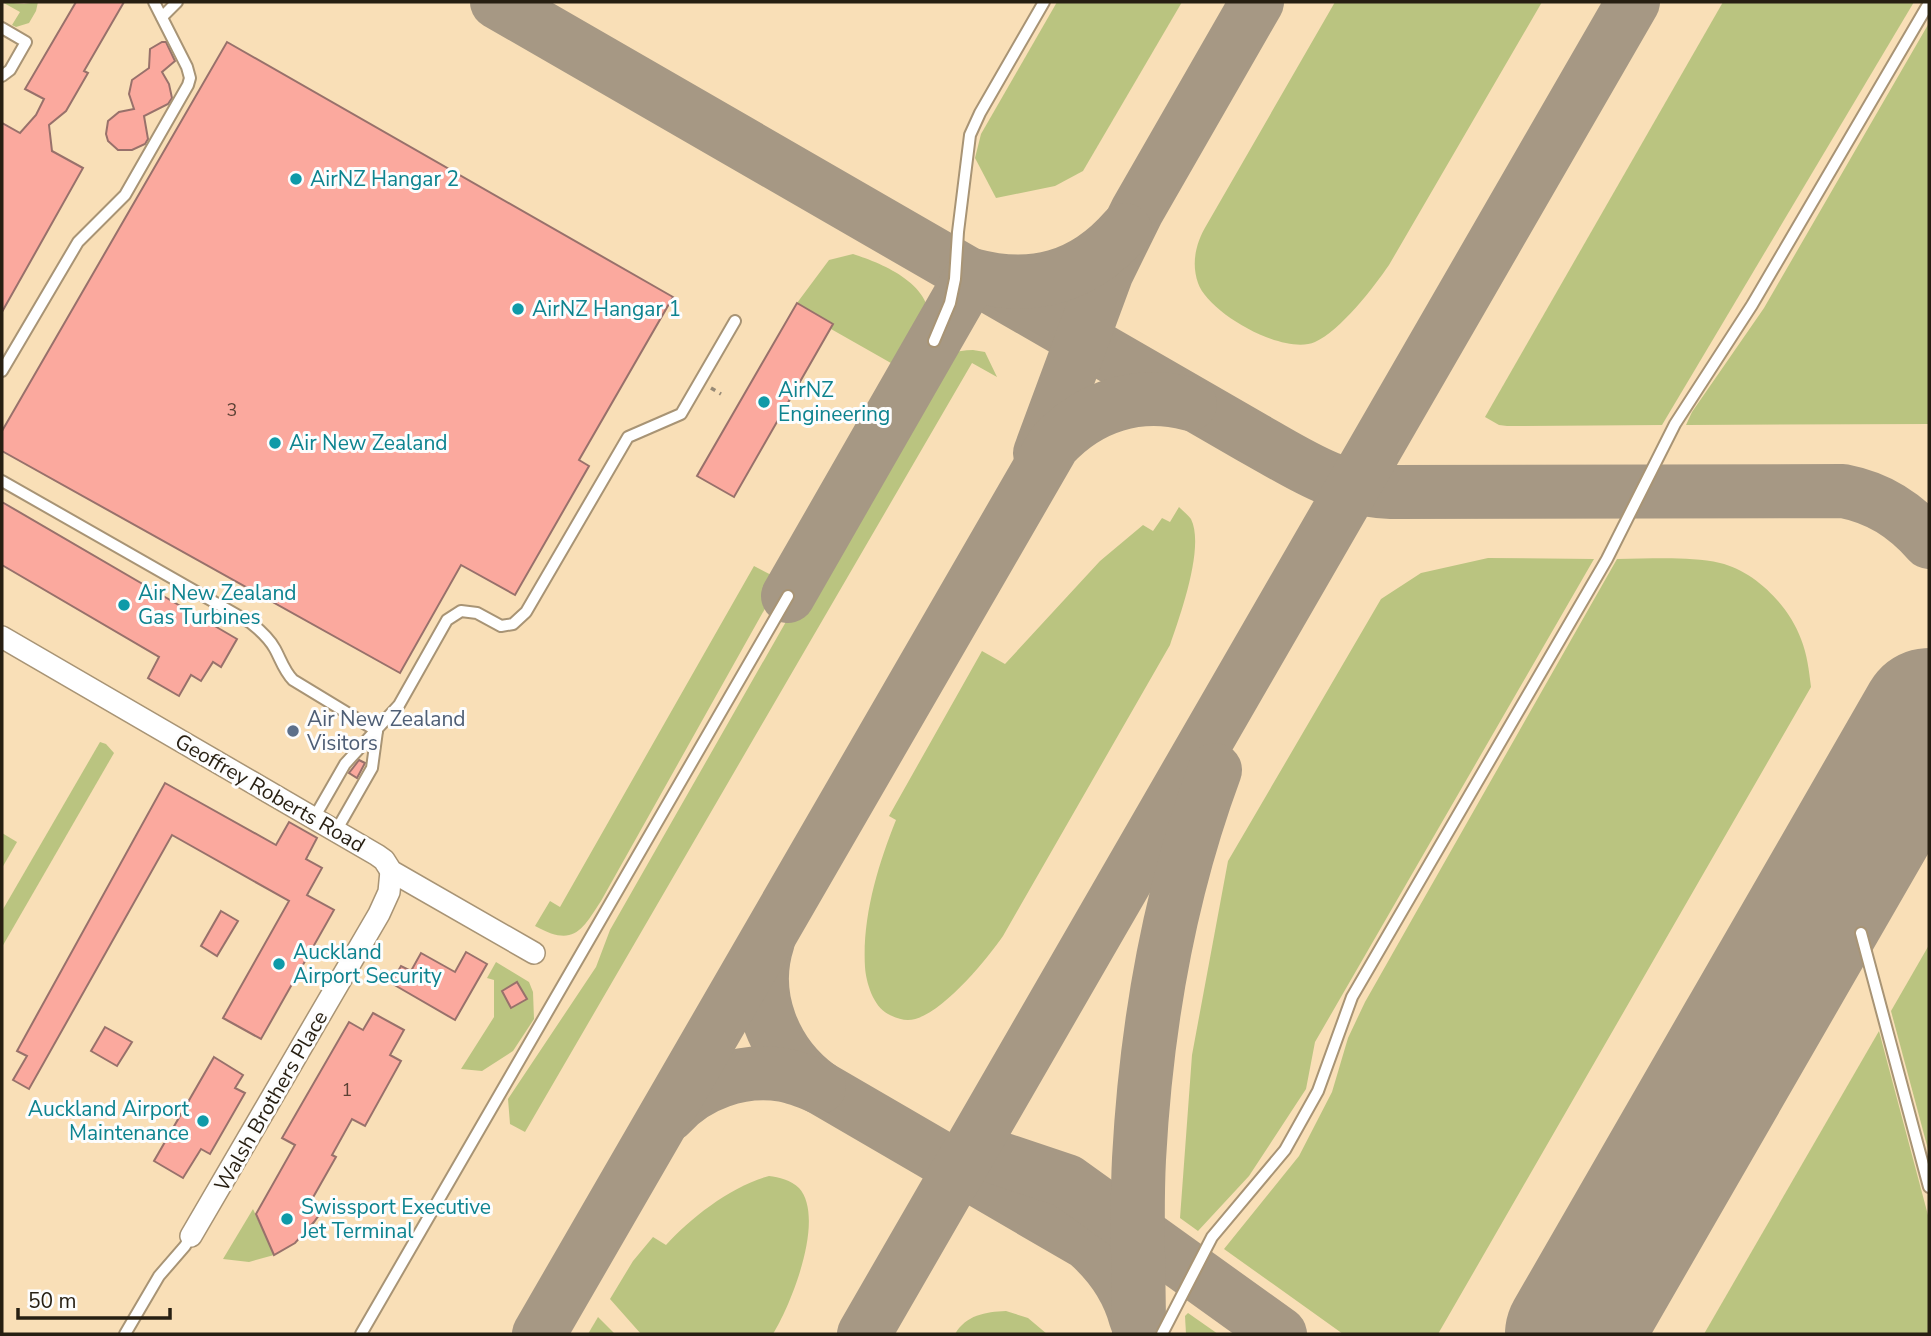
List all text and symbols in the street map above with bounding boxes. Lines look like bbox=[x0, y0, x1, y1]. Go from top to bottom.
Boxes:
place label: AirNZ Hangar 2 bbox=[310, 165, 459, 193]
marker: AirNZ Hangar 2 bbox=[288, 171, 304, 187]
place label: AirNZ Hangar 1 bbox=[532, 295, 681, 323]
marker: AirNZ Hangar 1 bbox=[510, 301, 526, 317]
place label: AirNZ Engineering bbox=[778, 376, 890, 428]
marker: AirNZ Engineering bbox=[756, 394, 772, 410]
house number: 3 bbox=[227, 398, 237, 422]
place label: Air New Zealand bbox=[289, 429, 448, 457]
marker: Air New Zealand bbox=[267, 435, 283, 451]
place label: Air New Zealand Gas Turbines bbox=[138, 579, 297, 631]
marker: Air New Zealand Gas Turbines bbox=[116, 597, 132, 613]
place label: Air New Zealand Visitors bbox=[306, 705, 466, 757]
marker: Air New Zealand Visitors bbox=[285, 723, 301, 739]
street label: Geoffrey Roberts Road bbox=[170, 727, 370, 859]
place label: Auckland Airport Security bbox=[293, 938, 442, 990]
marker: Auckland Airport Security bbox=[271, 956, 287, 972]
street label: Walsh Brothers Place bbox=[208, 1005, 334, 1197]
house number: 1 bbox=[342, 1078, 352, 1102]
place label: Auckland Airport Maintenance bbox=[28, 1095, 190, 1147]
marker: Auckland Airport Maintenance bbox=[195, 1113, 211, 1129]
place label: Swissport Executive Jet Terminal bbox=[300, 1193, 491, 1245]
marker: Swissport Executive Jet Terminal bbox=[279, 1211, 295, 1227]
scale bar bbox=[18, 1276, 170, 1320]
text: 50 m bbox=[28, 1287, 77, 1315]

